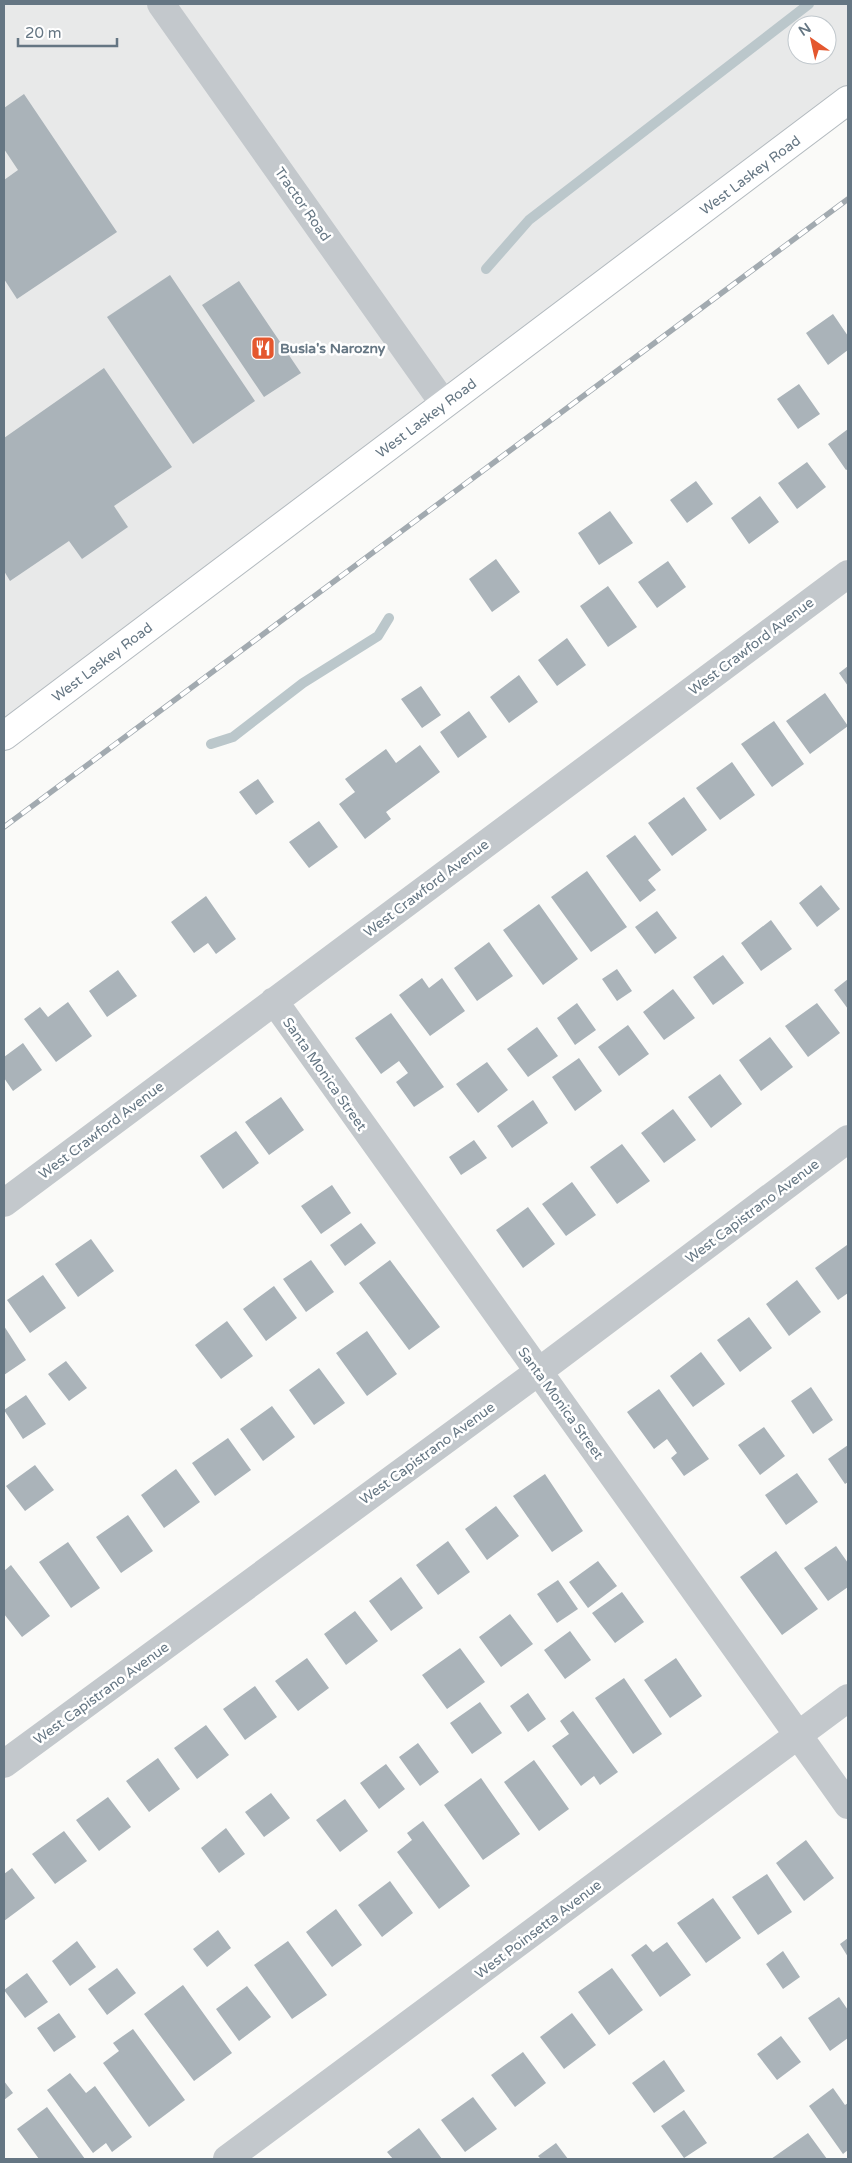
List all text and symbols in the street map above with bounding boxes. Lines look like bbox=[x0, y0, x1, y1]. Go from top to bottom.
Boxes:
scale bar bbox=[18, 15, 116, 47]
north arrow bbox=[787, 15, 837, 65]
text: N bbox=[796, 19, 814, 40]
text: 20 m bbox=[25, 24, 62, 42]
street label: West Laskey Road bbox=[697, 132, 804, 219]
street label: Tractor Road bbox=[271, 164, 334, 245]
restaurant icon: Busia's Narozny bbox=[250, 335, 276, 361]
place label: Busia's Narozny bbox=[280, 340, 386, 357]
street label: West Laskey Road bbox=[373, 375, 480, 462]
street label: West Crawford Avenue bbox=[685, 594, 817, 699]
street label: West Laskey Road bbox=[49, 619, 156, 706]
street label: West Crawford Avenue bbox=[360, 836, 492, 941]
street label: Santa Monica Street bbox=[279, 1014, 371, 1135]
street label: West Crawford Avenue bbox=[35, 1078, 167, 1183]
street label: West Capistrano Avenue bbox=[682, 1156, 823, 1267]
street label: Santa Monica Street bbox=[514, 1344, 607, 1463]
street label: West Capistrano Avenue bbox=[356, 1399, 498, 1508]
street label: West Capistrano Avenue bbox=[30, 1639, 172, 1748]
street label: West Poinsetta Avenue bbox=[472, 1876, 605, 1982]

